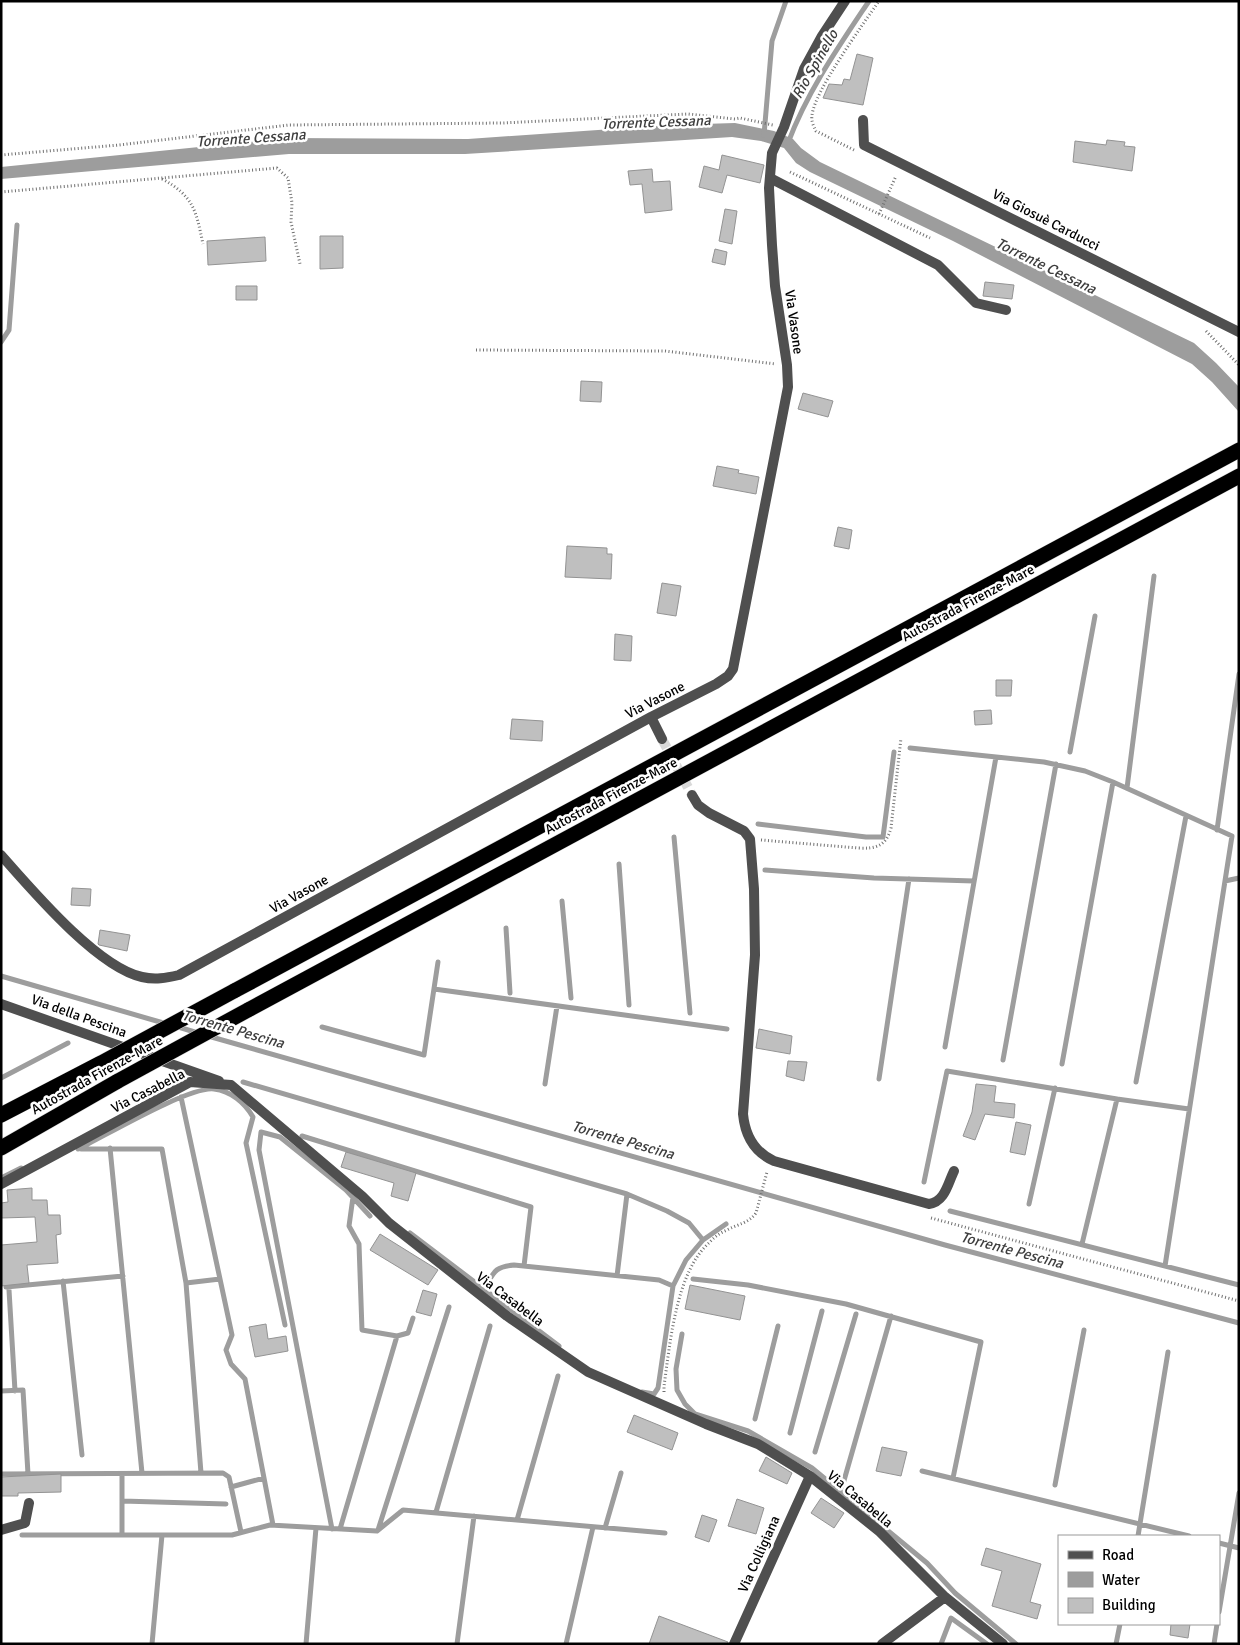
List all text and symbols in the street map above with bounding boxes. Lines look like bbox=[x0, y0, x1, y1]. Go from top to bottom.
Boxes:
water label: Rio Spinello bbox=[788, 25, 843, 102]
water label: Torrente Cessana bbox=[601, 111, 711, 133]
water label: Torrente Cessana bbox=[196, 125, 307, 151]
street label: Via Giosuè Carducci bbox=[989, 186, 1103, 254]
water label: Torrente Cessana bbox=[993, 234, 1099, 298]
street label: Via Vasone bbox=[781, 289, 807, 355]
street label: Autostrada Firenze-Mare bbox=[899, 561, 1037, 645]
street label: Via Vasone bbox=[622, 678, 688, 722]
street label: Autostrada Firenze-Mare bbox=[542, 754, 680, 838]
street label: Via Vasone bbox=[267, 871, 331, 917]
street label: Via della Pescina bbox=[29, 991, 129, 1041]
water label: Torrente Pescina bbox=[180, 1006, 287, 1052]
street label: Autostrada Firenze-Mare bbox=[28, 1032, 166, 1118]
street label: Via Casabella bbox=[108, 1065, 188, 1117]
water label: Torrente Pescina bbox=[570, 1117, 677, 1163]
water label: Torrente Pescina bbox=[959, 1228, 1066, 1272]
street label: Via Casabella bbox=[473, 1268, 547, 1330]
street label: Via Casabella bbox=[824, 1467, 896, 1531]
street label: Via Colligiana bbox=[734, 1513, 784, 1595]
legend bbox=[1058, 1535, 1220, 1625]
text: Road bbox=[1102, 1546, 1134, 1564]
text: Water bbox=[1102, 1571, 1140, 1589]
text: Building bbox=[1102, 1596, 1156, 1614]

